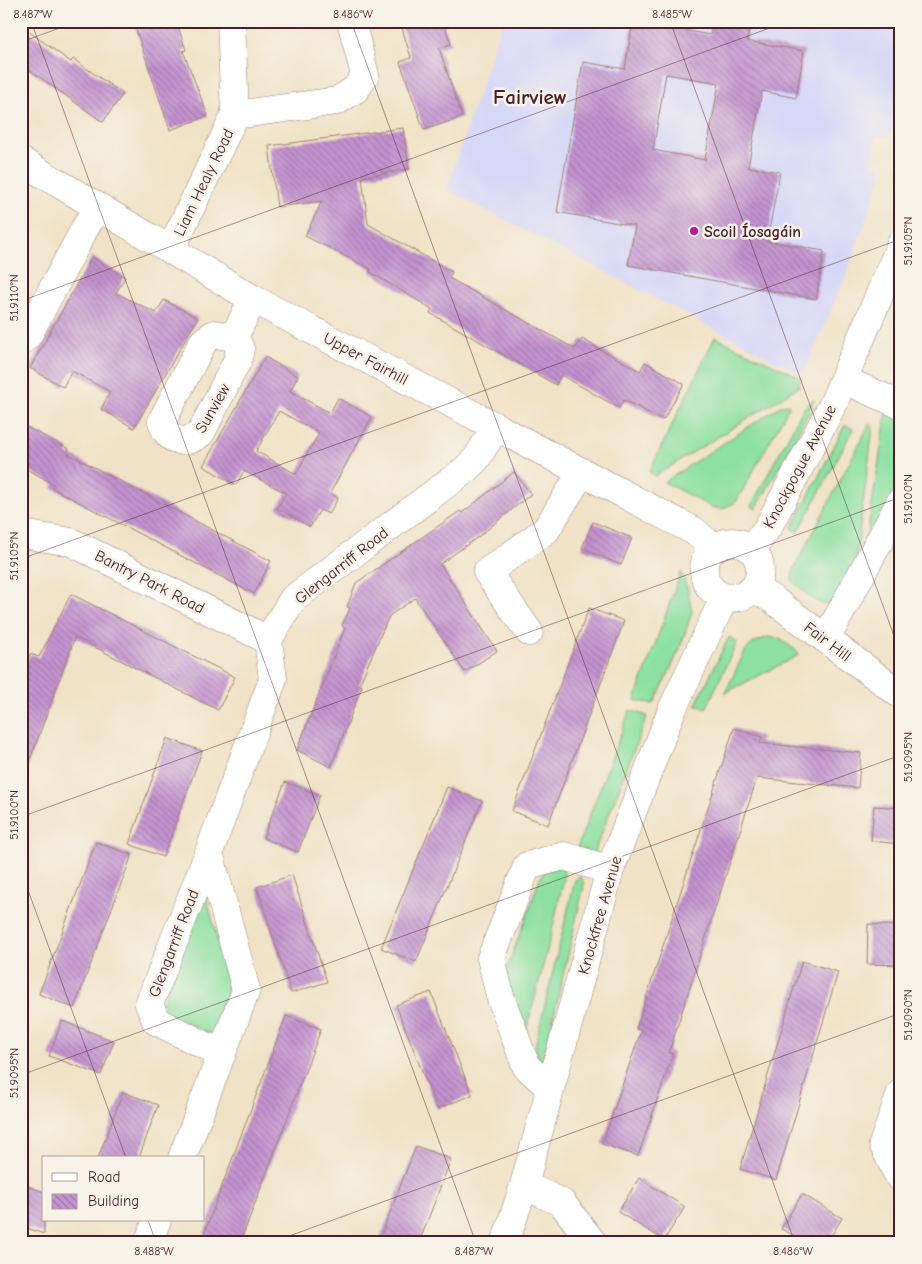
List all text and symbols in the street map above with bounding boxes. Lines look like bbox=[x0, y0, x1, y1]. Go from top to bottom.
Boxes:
text: 8.487°W bbox=[13, 7, 53, 21]
text: 8.486°W bbox=[333, 7, 374, 21]
text: 8.485°W bbox=[652, 7, 693, 21]
district label: Fairview bbox=[493, 85, 567, 109]
street label: Liam Healy Road bbox=[170, 126, 238, 239]
text: 51.9105°N bbox=[901, 217, 915, 265]
place label: Scoil Íosagáin bbox=[704, 222, 801, 241]
marker: Scoil Íosagáin bbox=[688, 225, 700, 237]
text: 51.9110°N bbox=[7, 274, 21, 322]
street label: Upper Fairhill bbox=[320, 329, 411, 389]
street label: Sunview bbox=[192, 380, 234, 436]
street label: Knockpogue Avenue bbox=[760, 402, 840, 531]
text: 51.9100°N bbox=[901, 474, 915, 524]
street label: Glengarriff Road bbox=[291, 524, 392, 608]
text: 51.9105°N bbox=[7, 532, 21, 580]
street label: Bantry Park Road bbox=[92, 546, 208, 617]
street label: Fair Hill bbox=[800, 618, 854, 665]
text: 51.9095°N bbox=[901, 732, 915, 782]
text: 51.9100°N bbox=[7, 790, 21, 840]
street label: Knockfree Avenue bbox=[574, 854, 625, 977]
street label: Glengarriff Road bbox=[145, 887, 203, 1000]
text: 51.9090°N bbox=[901, 989, 915, 1041]
text: 51.9095°N bbox=[7, 1048, 21, 1098]
legend bbox=[42, 1156, 205, 1222]
text: Road bbox=[88, 1168, 120, 1186]
text: Building bbox=[88, 1192, 139, 1210]
text: 8.488°W bbox=[134, 1244, 174, 1258]
text: 8.487°W bbox=[454, 1244, 494, 1258]
text: 8.486°W bbox=[773, 1244, 814, 1258]

